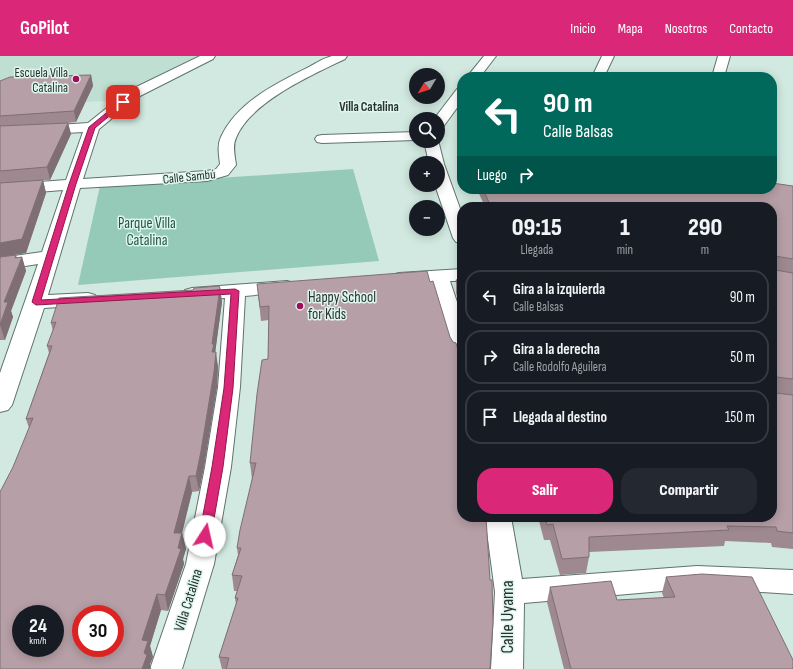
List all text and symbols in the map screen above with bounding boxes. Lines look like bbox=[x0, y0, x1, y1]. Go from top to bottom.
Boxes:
text: GoPilot bbox=[20, 17, 69, 40]
text: Inicio bbox=[570, 20, 596, 37]
text: Mapa bbox=[618, 20, 643, 37]
text: Nosotros bbox=[665, 20, 707, 37]
text: Contacto bbox=[729, 20, 773, 37]
place label: Escuela Villa Catalina bbox=[15, 65, 68, 96]
north arrow bbox=[409, 68, 445, 104]
map controls bbox=[409, 68, 445, 236]
marker: Escuela Villa Catalina bbox=[71, 74, 81, 84]
pin bbox=[106, 85, 140, 119]
text: 90 m bbox=[543, 87, 593, 120]
icon: left bbox=[477, 88, 529, 140]
icon: arrive bbox=[112, 91, 134, 113]
district label: Villa Catalina bbox=[339, 99, 399, 115]
button: search bbox=[409, 112, 445, 148]
text: Calle Balsas bbox=[543, 121, 613, 142]
button: + bbox=[409, 156, 445, 192]
icon: right bbox=[515, 164, 537, 186]
street label: Calle Sambú bbox=[162, 166, 216, 188]
text: Luego bbox=[477, 166, 507, 185]
button: − bbox=[409, 200, 445, 236]
text: 09:15 bbox=[512, 213, 562, 242]
text: 1 bbox=[620, 213, 630, 242]
text: 290 bbox=[688, 213, 722, 242]
park label: Parque Villa Catalina bbox=[118, 214, 176, 250]
text: Llegada bbox=[520, 242, 553, 258]
text: min bbox=[617, 242, 633, 258]
text: m bbox=[701, 242, 709, 258]
text: Gira a la izquierda bbox=[513, 280, 605, 299]
icon: left bbox=[479, 286, 501, 308]
place label: Happy School for Kids bbox=[308, 288, 376, 324]
text: 90 m bbox=[730, 288, 755, 307]
text: Calle Balsas bbox=[513, 299, 564, 315]
marker: Happy School for Kids bbox=[295, 301, 305, 311]
text: Gira a la derecha bbox=[513, 340, 600, 359]
icon: right bbox=[479, 346, 501, 368]
text: 50 m bbox=[730, 348, 755, 367]
text: Calle Rodolfo Aguilera bbox=[513, 359, 607, 375]
icon: arrive bbox=[479, 406, 501, 428]
text: Llegada al destino bbox=[513, 408, 607, 427]
text: 150 m bbox=[725, 408, 755, 427]
button: Salir bbox=[477, 468, 613, 514]
button: Compartir bbox=[621, 468, 757, 514]
position arrow bbox=[184, 515, 226, 557]
street label: Villa Catalina bbox=[170, 566, 207, 634]
street label: Calle Uyama bbox=[497, 580, 518, 654]
speed limit sign: 30 bbox=[72, 605, 124, 657]
text: 24 bbox=[29, 614, 47, 638]
text: km/h bbox=[29, 635, 47, 647]

